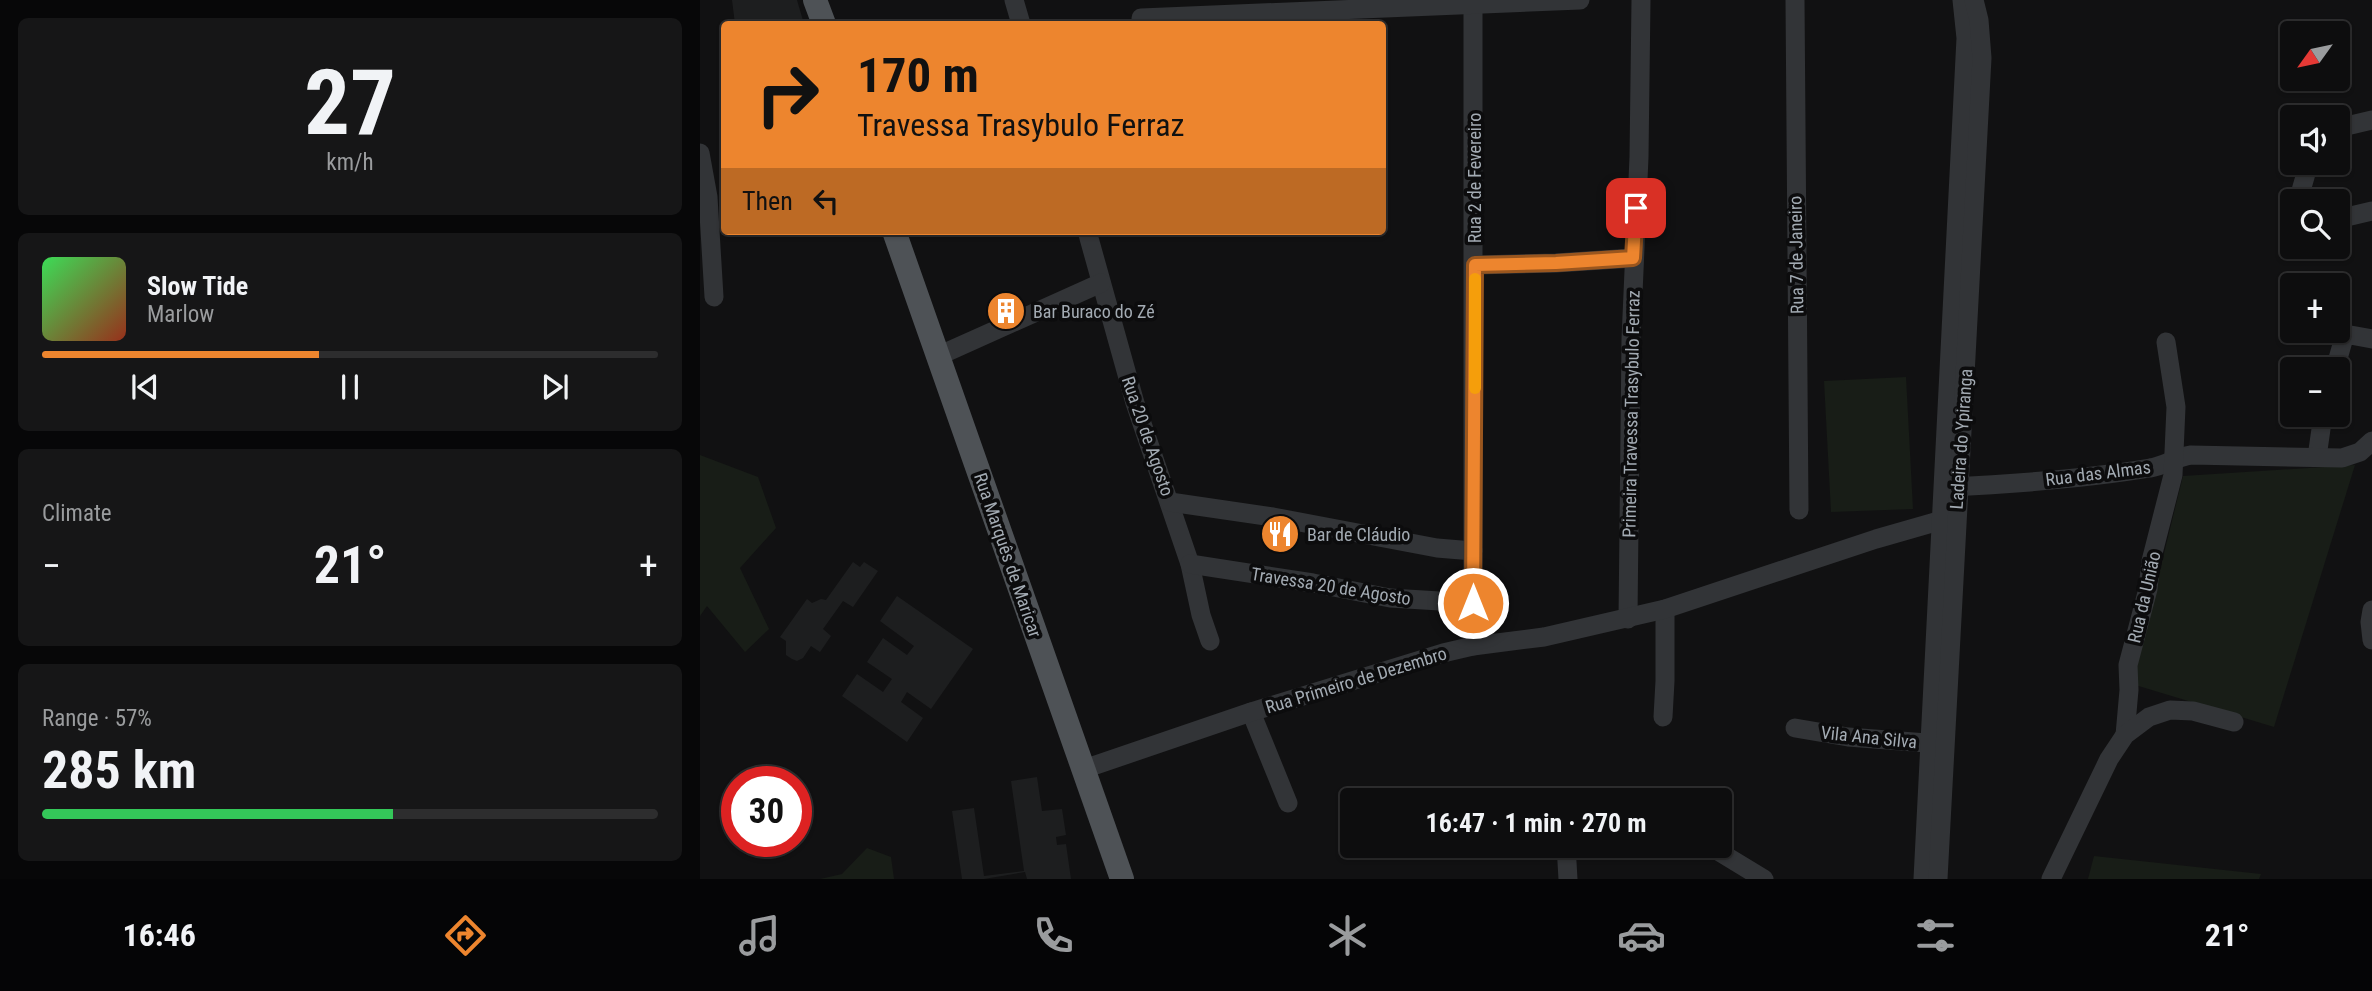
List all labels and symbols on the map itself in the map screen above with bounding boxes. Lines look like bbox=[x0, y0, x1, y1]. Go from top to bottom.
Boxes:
north arrow bbox=[2280, 21, 2350, 91]
street label: Rua 2 de Fevereiro bbox=[1464, 113, 1485, 243]
pin bbox=[1606, 178, 1666, 238]
street label: Rua 7 de Janeiro bbox=[1784, 196, 1808, 314]
building icon: Bar Buraco do Zé bbox=[985, 290, 1027, 332]
street label: Primeira Travessa Trasybulo Ferraz bbox=[1618, 290, 1644, 538]
place label: Bar Buraco do Zé bbox=[1033, 301, 1155, 322]
street label: Ladeira do Ypiranga bbox=[1946, 368, 1976, 510]
street label: Rua 20 de Agosto bbox=[1118, 373, 1178, 499]
street label: Rua das Almas bbox=[2044, 456, 2152, 490]
street label: Rua Marquês de Maricar bbox=[970, 470, 1046, 641]
restaurant icon: Bar de Cláudio bbox=[1259, 513, 1301, 555]
place label: Bar de Cláudio bbox=[1307, 524, 1410, 545]
street label: Rua da União bbox=[2123, 549, 2165, 645]
street label: Travessa 20 de Agosto bbox=[1250, 563, 1412, 609]
position arrow bbox=[1436, 566, 1510, 640]
street label: Rua Primeiro de Dezembro bbox=[1263, 642, 1449, 718]
street label: Vila Ana Silva bbox=[1820, 722, 1918, 752]
speed limit sign: 30 bbox=[721, 766, 812, 857]

